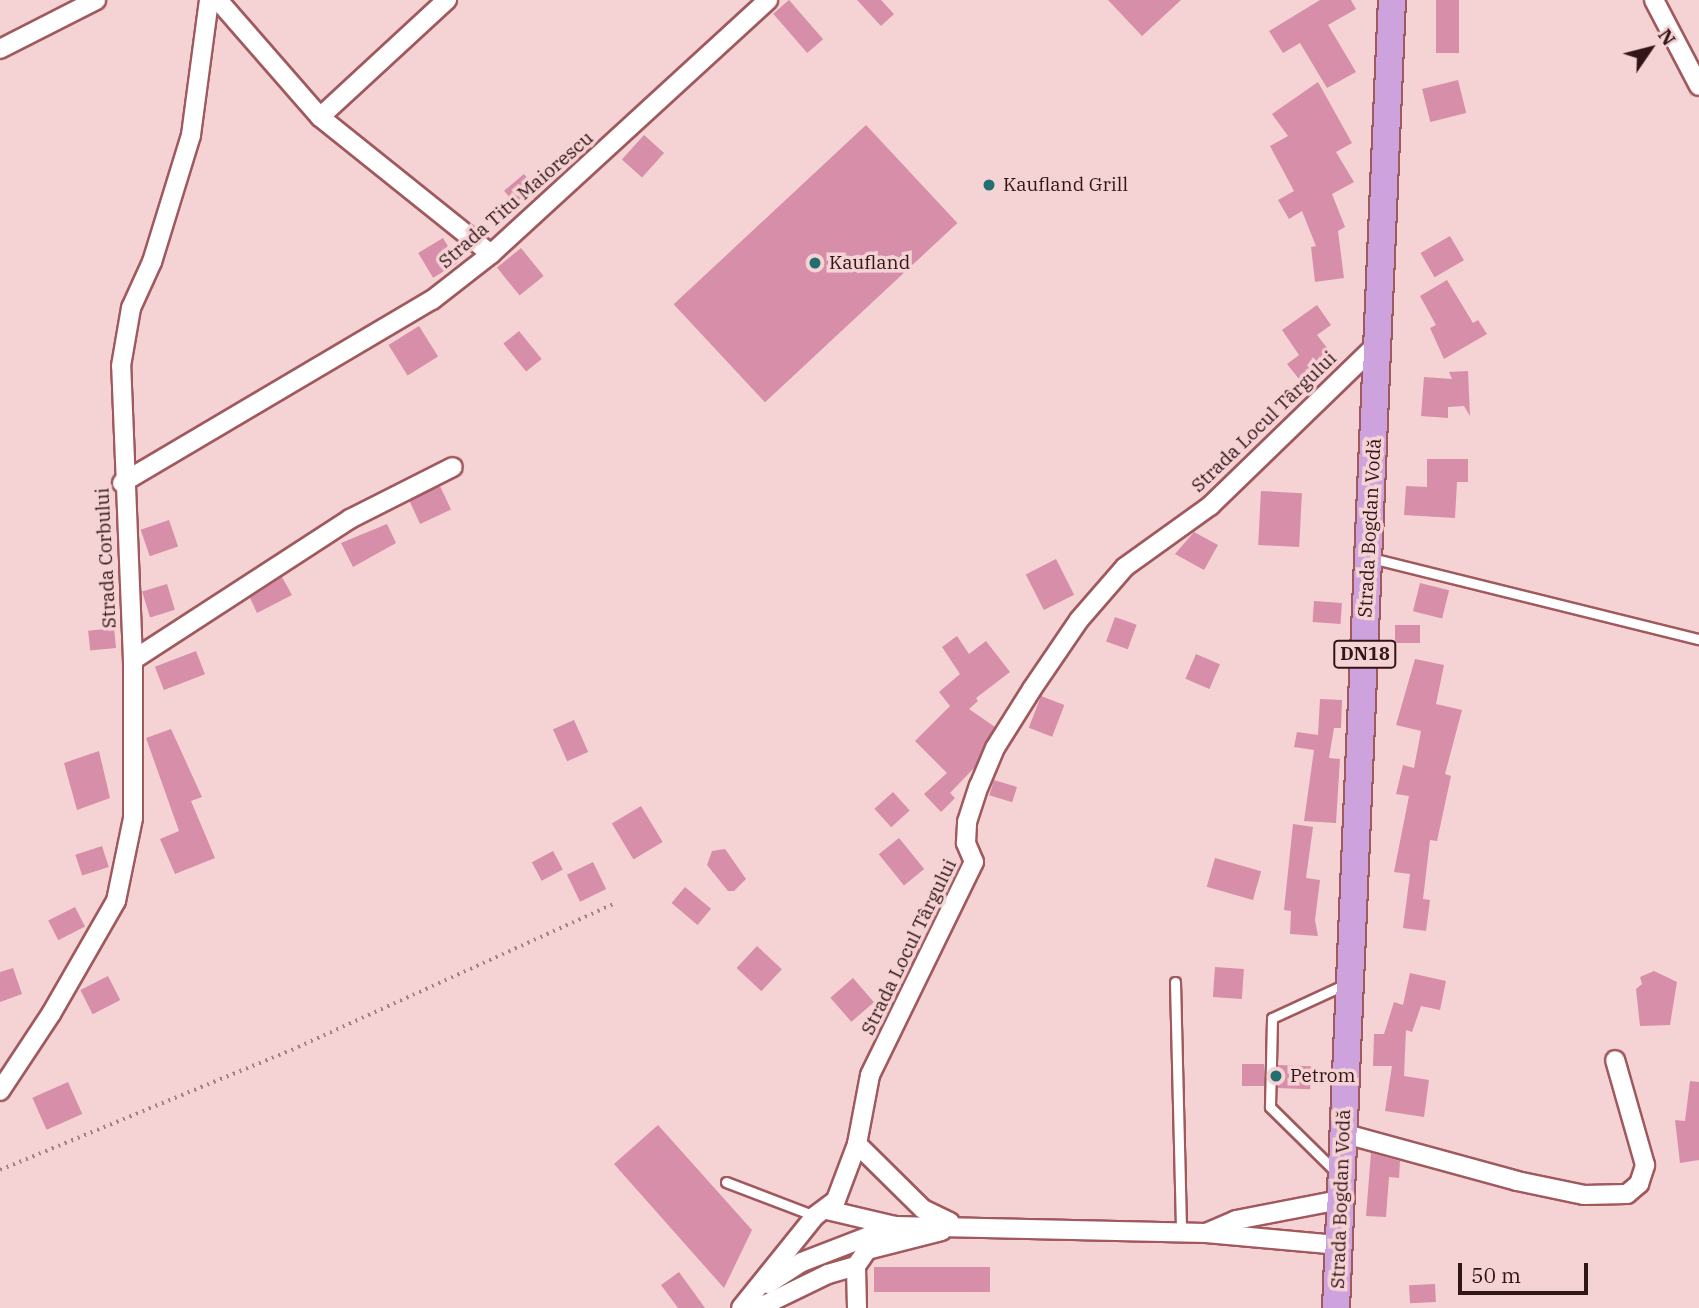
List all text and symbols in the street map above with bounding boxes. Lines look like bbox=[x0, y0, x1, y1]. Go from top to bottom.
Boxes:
north arrow bbox=[1615, 14, 1685, 84]
text: N bbox=[1653, 24, 1681, 50]
street label: Strada Titu Maiorescu bbox=[434, 127, 598, 273]
place label: Kaufland Grill bbox=[1003, 174, 1128, 196]
marker: Kaufland Grill bbox=[981, 177, 997, 193]
place label: Kaufland bbox=[829, 252, 910, 274]
marker: Kaufland bbox=[807, 255, 823, 271]
street label: Strada Locul Târgului bbox=[1187, 347, 1341, 497]
street label: Strada Bogdan Vodă bbox=[1354, 438, 1386, 618]
street label: Strada Corbului bbox=[91, 487, 121, 629]
road number: DN18 bbox=[1332, 640, 1398, 668]
street label: Strada Locul Târgului bbox=[856, 855, 962, 1039]
place label: Petrom bbox=[1290, 1065, 1356, 1087]
marker: Petrom bbox=[1268, 1068, 1284, 1084]
street label: Strada Bogdan Vodă bbox=[1326, 1109, 1356, 1289]
scale bar bbox=[1461, 1248, 1590, 1292]
text: 50 m bbox=[1471, 1261, 1521, 1289]

